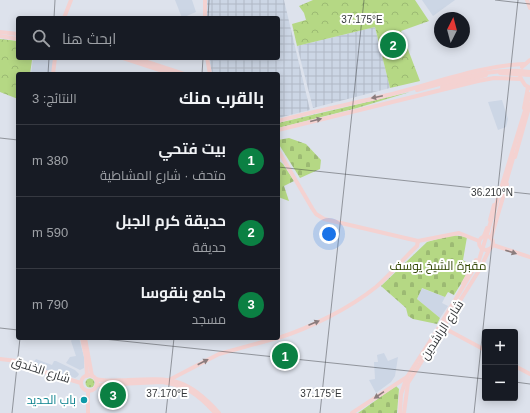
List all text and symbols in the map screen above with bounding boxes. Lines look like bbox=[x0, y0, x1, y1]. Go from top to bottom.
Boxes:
north arrow bbox=[434, 12, 470, 48]
text: 37.175°E bbox=[341, 14, 383, 25]
search box bbox=[16, 16, 280, 60]
icon: search bbox=[30, 27, 52, 49]
text: ابحث هنا bbox=[62, 30, 116, 47]
pin: 2 bbox=[380, 30, 406, 60]
text: بالقرب منك bbox=[179, 89, 264, 108]
text: النتائج: 3 bbox=[32, 91, 77, 106]
one-way arrow bbox=[371, 95, 383, 101]
one-way arrow bbox=[310, 117, 322, 123]
text: بيت فتحي bbox=[159, 140, 226, 157]
text: 380 m bbox=[32, 153, 68, 168]
text: 1 bbox=[247, 153, 255, 168]
text: متحف · شارع المشاطية bbox=[100, 168, 226, 183]
text: 36.210°N bbox=[471, 187, 513, 198]
text: حديقة كرم الجبل bbox=[116, 212, 226, 229]
your location bbox=[319, 224, 339, 244]
text: 590 m bbox=[32, 225, 68, 240]
text: 2 bbox=[247, 225, 255, 240]
text: حديقة bbox=[193, 240, 226, 255]
one-way arrow bbox=[506, 249, 518, 255]
park label: مقبرة الشيخ يوسف bbox=[390, 259, 486, 274]
text: جامع بنقوسا bbox=[140, 284, 226, 301]
text: 790 m bbox=[32, 297, 68, 312]
text: 3 bbox=[247, 297, 255, 312]
street label: شارع الراشدين bbox=[418, 298, 467, 363]
text: مسجد bbox=[192, 312, 226, 327]
one-way arrow bbox=[308, 319, 320, 325]
map controls bbox=[482, 329, 518, 401]
button: + bbox=[482, 329, 518, 365]
pin: 1 bbox=[272, 341, 298, 371]
street label: شارع الخندق bbox=[10, 354, 72, 387]
one-way arrow bbox=[197, 359, 209, 365]
button: − bbox=[482, 365, 518, 401]
pin: 3 bbox=[100, 380, 126, 410]
text: 37.170°E bbox=[146, 388, 188, 399]
text: 37.175°E bbox=[300, 388, 342, 399]
one-way arrow bbox=[374, 391, 385, 399]
place label: باب الحديد bbox=[27, 393, 76, 407]
marker: باب الحديد bbox=[79, 395, 89, 405]

